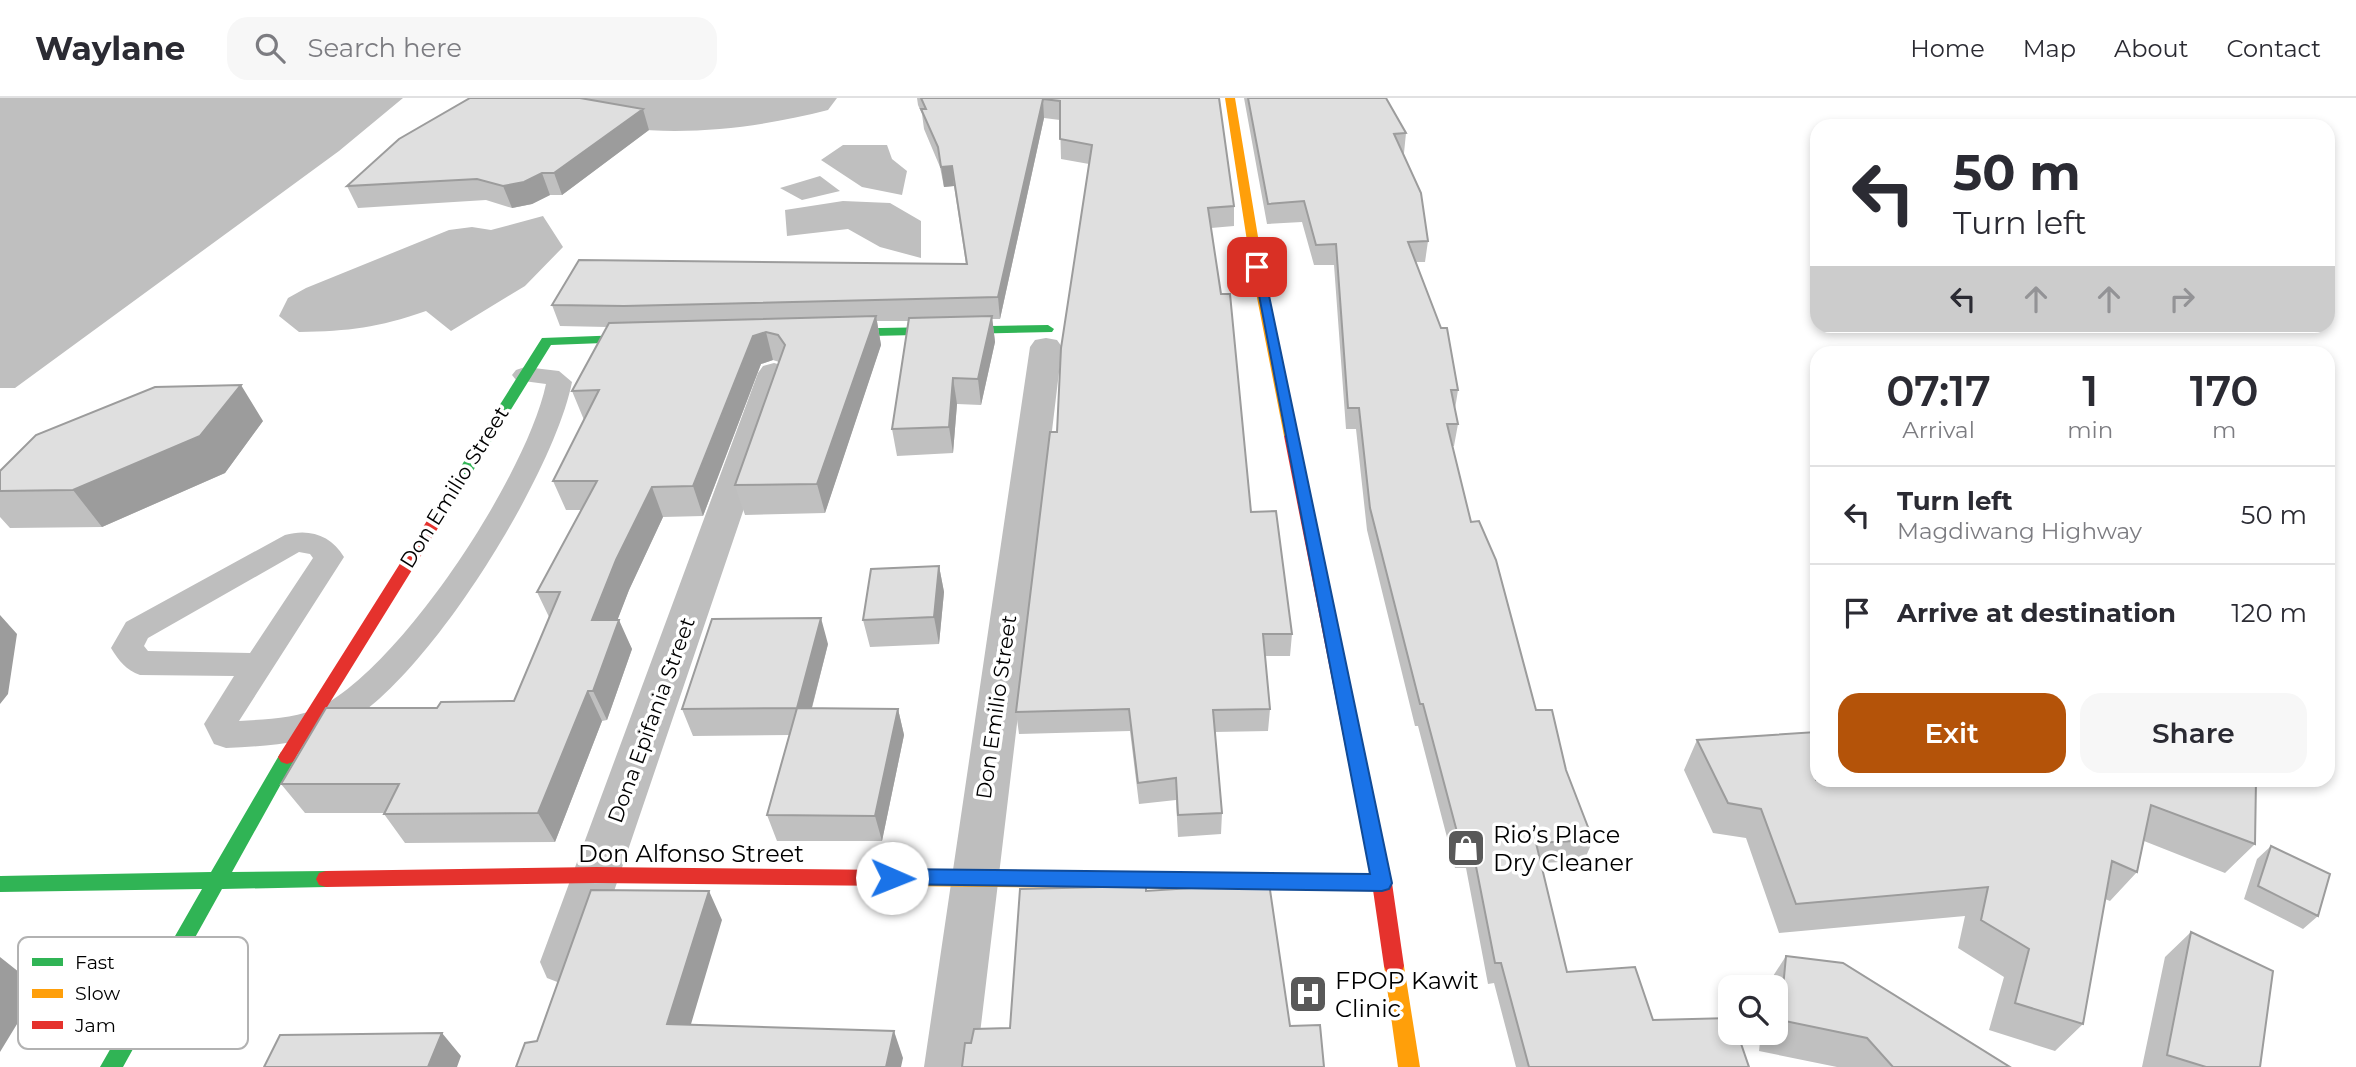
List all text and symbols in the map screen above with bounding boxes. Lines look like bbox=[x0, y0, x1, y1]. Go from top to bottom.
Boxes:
search box bbox=[227, 17, 717, 80]
text: Waylane bbox=[35, 28, 185, 68]
icon: search bbox=[251, 29, 289, 67]
text: Search here bbox=[307, 32, 462, 64]
text: Home bbox=[1910, 34, 1985, 63]
text: Map bbox=[2023, 34, 2076, 63]
text: About bbox=[2114, 34, 2188, 63]
text: Contact bbox=[2226, 34, 2321, 63]
text: 50 m bbox=[1953, 143, 2081, 202]
icon: left bbox=[1838, 147, 1929, 238]
text: Turn left bbox=[1953, 203, 2087, 242]
pin bbox=[1227, 237, 1287, 297]
icon: arrive bbox=[1238, 248, 1276, 286]
icon: left bbox=[1944, 280, 1982, 318]
icon: ahead bbox=[2017, 280, 2055, 318]
icon: ahead bbox=[2090, 280, 2128, 318]
icon: right bbox=[2163, 280, 2201, 318]
text: 07:17 bbox=[1886, 365, 1991, 417]
text: 1 bbox=[2082, 365, 2098, 417]
text: 170 bbox=[2190, 365, 2259, 417]
street label: Don Emilio Street bbox=[394, 402, 514, 572]
text: Arrival bbox=[1902, 416, 1975, 444]
text: min bbox=[2067, 416, 2113, 444]
text: m bbox=[2212, 416, 2236, 444]
text: Turn left bbox=[1897, 485, 2013, 517]
icon: left bbox=[1838, 496, 1876, 534]
text: 50 m bbox=[2241, 499, 2307, 531]
text: Magdiwang Highway bbox=[1897, 517, 2142, 545]
icon: arrive bbox=[1838, 594, 1876, 632]
text: Arrive at destination bbox=[1897, 597, 2176, 629]
text: 120 m bbox=[2231, 597, 2307, 629]
street label: Don Emilio Street bbox=[971, 613, 1021, 801]
street label: Dona Epifania Street bbox=[602, 614, 700, 826]
button: Exit bbox=[1838, 693, 2066, 773]
button: Share bbox=[2080, 693, 2307, 773]
place label: Rio’s Place Dry Cleaner bbox=[1493, 820, 1634, 877]
shop icon: Rio’s Place Dry Cleaner bbox=[1445, 827, 1487, 869]
street label: Don Alfonso Street bbox=[578, 839, 804, 868]
position arrow bbox=[855, 841, 929, 915]
legend bbox=[18, 937, 248, 1049]
text: Fast bbox=[75, 951, 115, 974]
place label: FPOP Kawit Clinic bbox=[1335, 966, 1479, 1023]
hospital icon: FPOP Kawit Clinic bbox=[1287, 973, 1329, 1015]
map controls bbox=[1718, 975, 1788, 1045]
button: search bbox=[1718, 975, 1788, 1045]
text: Slow bbox=[75, 982, 120, 1005]
text: Jam bbox=[74, 1014, 116, 1037]

